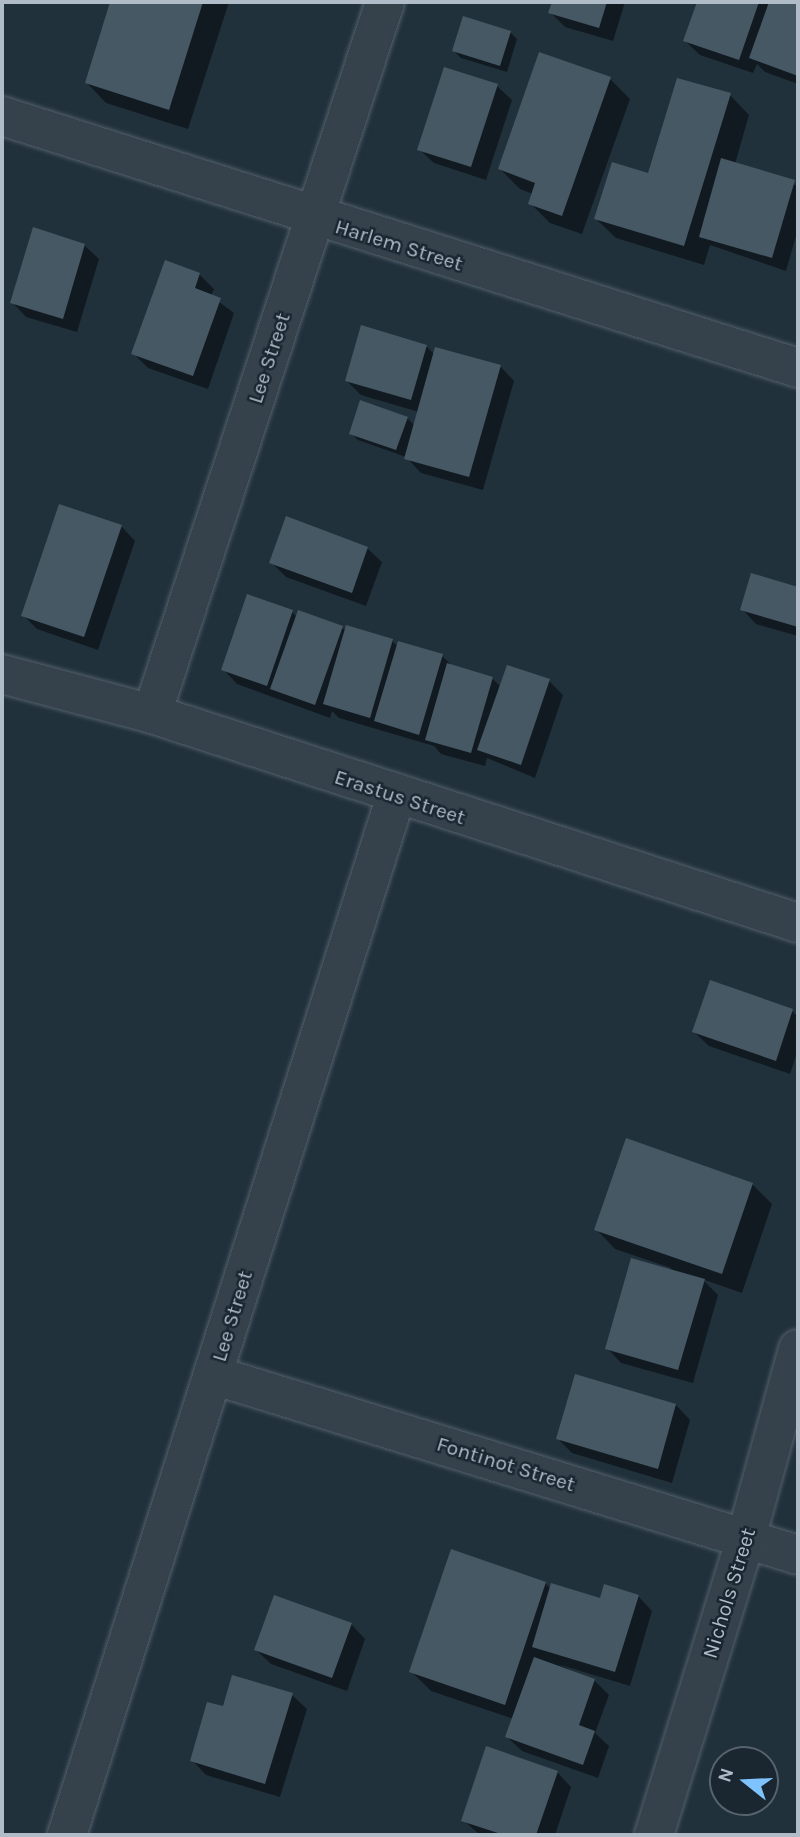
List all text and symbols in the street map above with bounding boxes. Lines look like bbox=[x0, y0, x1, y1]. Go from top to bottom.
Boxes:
street label: Harlem Street bbox=[332, 214, 466, 276]
street label: Lee Street bbox=[242, 309, 296, 407]
street label: Erastus Street bbox=[331, 764, 469, 830]
street label: Lee Street bbox=[206, 1267, 258, 1365]
street label: Fontinot Street bbox=[434, 1431, 578, 1497]
street label: Nichols Street bbox=[697, 1525, 761, 1661]
north arrow bbox=[709, 1746, 779, 1816]
text: N bbox=[713, 1765, 738, 1785]

